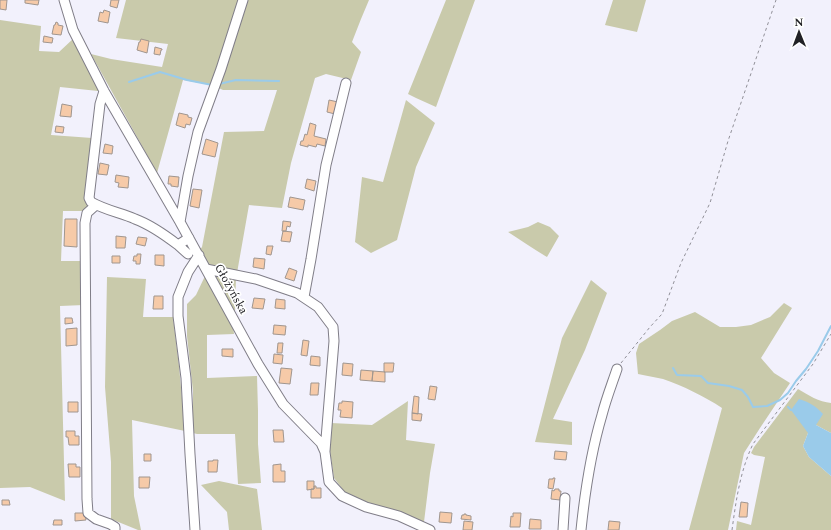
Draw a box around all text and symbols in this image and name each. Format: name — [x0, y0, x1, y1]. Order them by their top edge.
north arrow — [779, 12, 819, 52]
text: N — [794, 14, 803, 31]
street label: Głożyńska — [209, 260, 253, 318]

